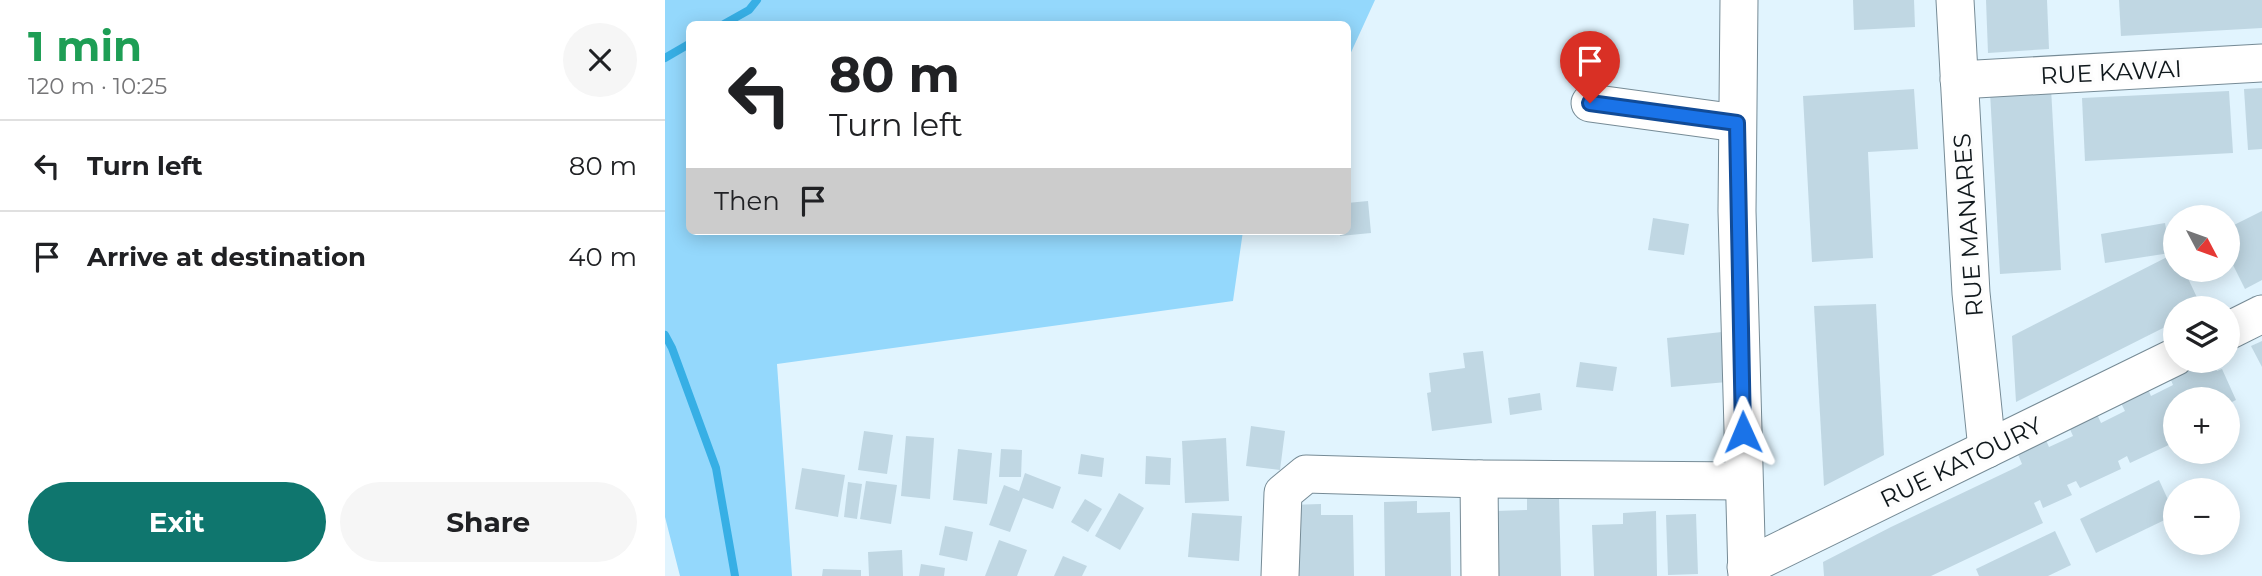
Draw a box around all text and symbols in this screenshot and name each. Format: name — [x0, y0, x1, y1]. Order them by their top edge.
text: 1 min — [28, 20, 142, 72]
button: close — [563, 23, 637, 97]
pin — [1560, 31, 1620, 103]
icon: arrive — [1571, 42, 1609, 80]
text: 80 m — [829, 45, 960, 104]
icon: left — [714, 49, 805, 140]
street label: RUE KAWAI — [2039, 54, 2183, 90]
text: 120 m · 10:25 — [28, 72, 167, 100]
text: Turn left — [829, 105, 963, 144]
street label: RUE MANARES — [1947, 132, 1989, 318]
icon: left — [28, 147, 66, 185]
text: Turn left — [87, 150, 203, 182]
text: 80 m — [569, 150, 637, 182]
icon: arrive — [794, 182, 832, 220]
text: Then — [714, 185, 780, 217]
north arrow — [2163, 205, 2240, 282]
map controls — [2163, 205, 2240, 555]
icon: arrive — [28, 238, 66, 276]
text: Arrive at destination — [87, 241, 366, 273]
text: 40 m — [568, 241, 637, 273]
button: layers — [2163, 296, 2240, 373]
button: + — [2163, 387, 2240, 464]
position arrow — [1706, 395, 1780, 469]
street label: RUE KATOURY — [1875, 410, 2047, 514]
button: − — [2163, 478, 2240, 555]
button: Exit — [28, 482, 326, 562]
button: Share — [340, 482, 637, 562]

